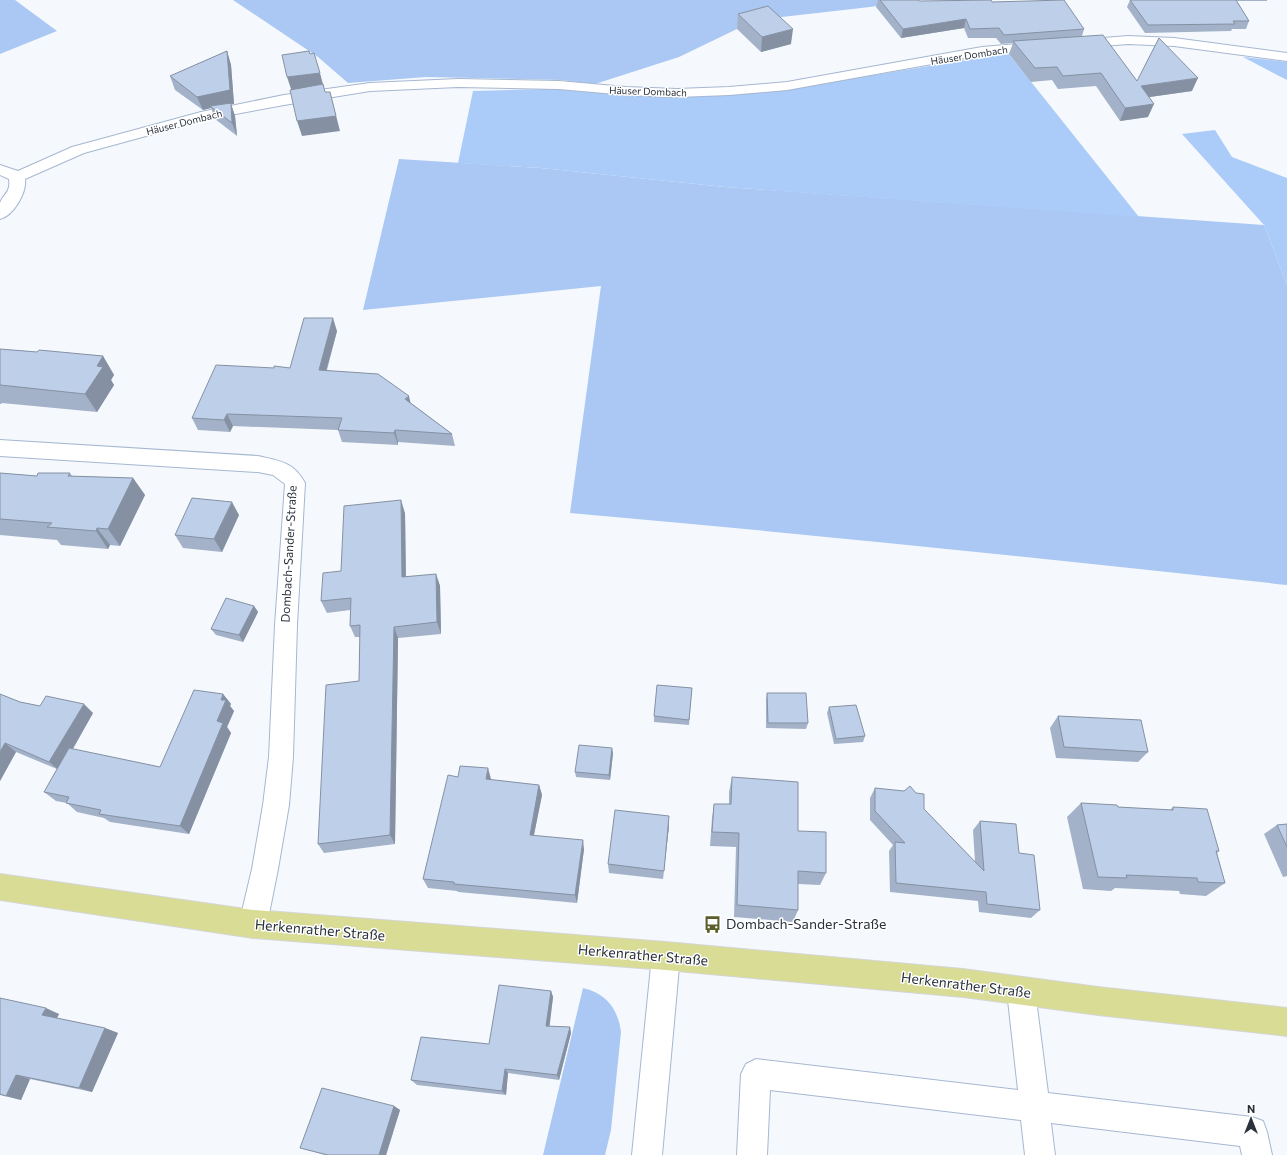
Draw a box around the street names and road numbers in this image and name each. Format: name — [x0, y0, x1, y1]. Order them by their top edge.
street label: Häuser Dombach — [930, 43, 1008, 67]
street label: Häuser Dombach — [609, 84, 687, 98]
street label: Häuser Dombach — [145, 107, 223, 137]
street label: Dombach-Sander-Straße — [277, 485, 299, 623]
street label: Herkenrather Straße — [254, 915, 386, 944]
street label: Herkenrather Straße — [577, 940, 709, 969]
street label: Herkenrather Straße — [900, 968, 1032, 1001]

